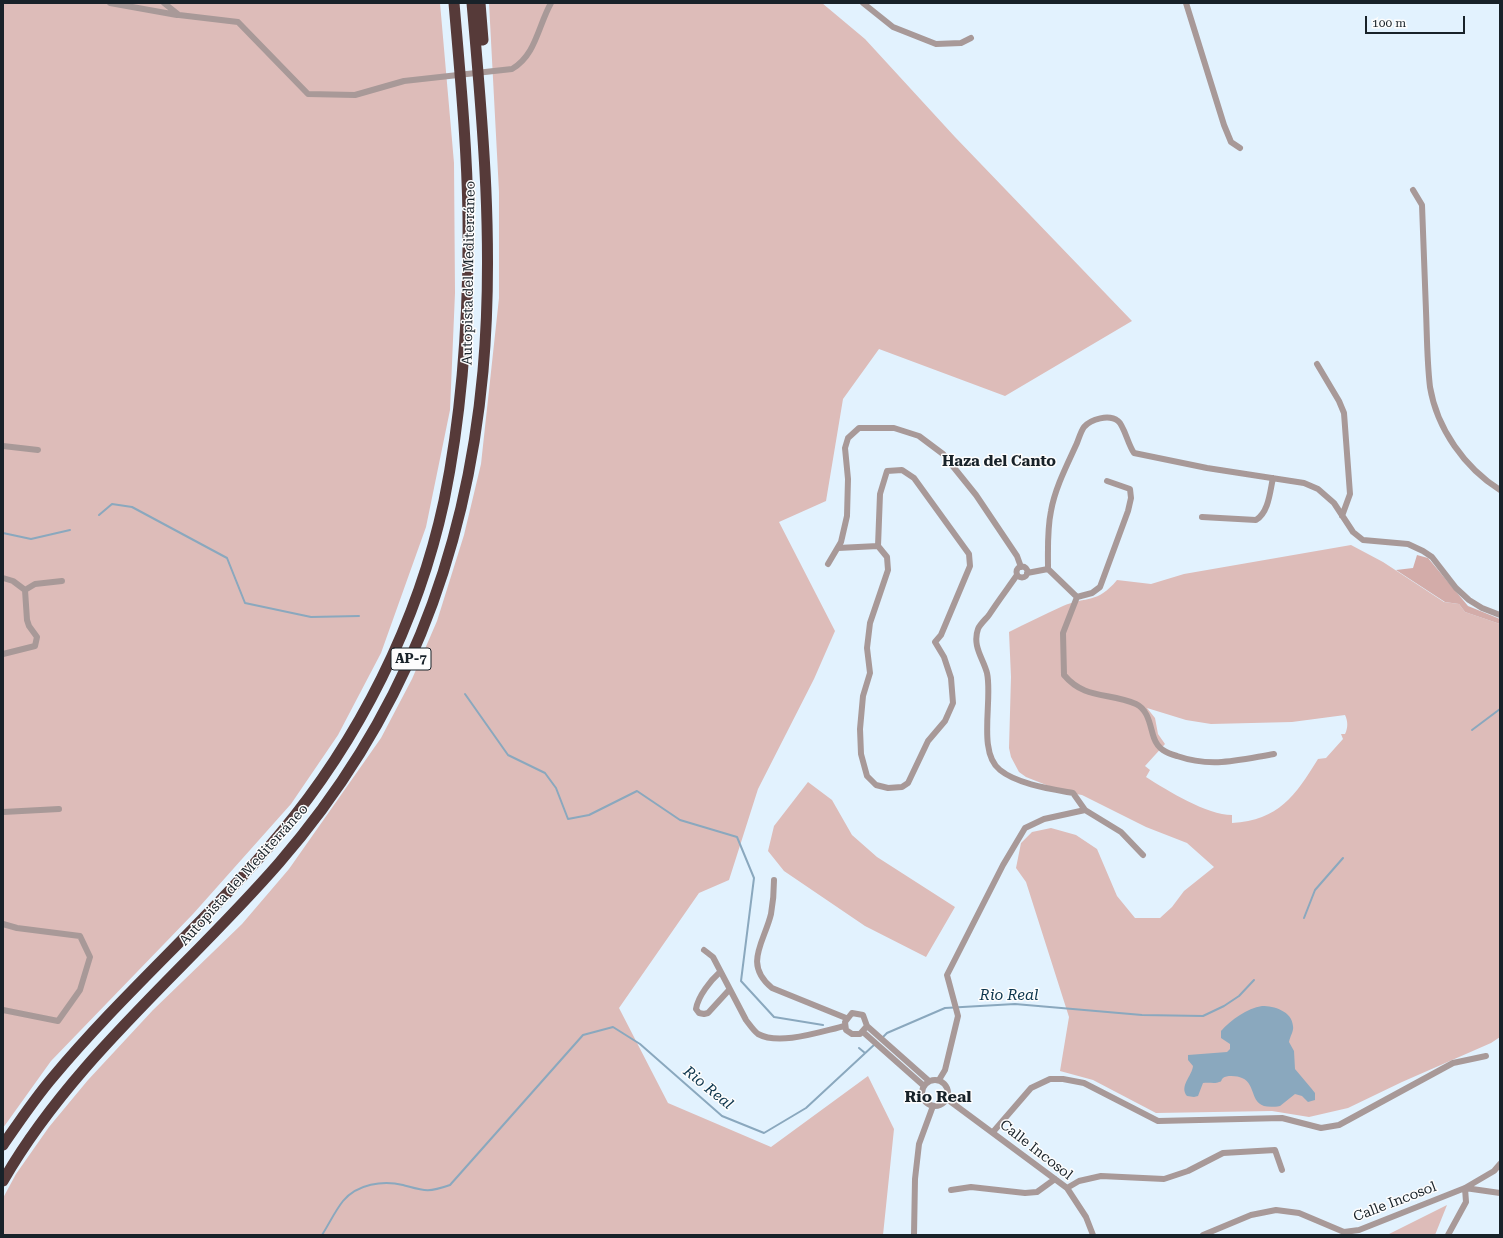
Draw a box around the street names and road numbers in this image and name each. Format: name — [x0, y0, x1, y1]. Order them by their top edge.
street label: Autopista del Mediterráneo — [459, 181, 479, 365]
road number: AP-7 — [391, 648, 431, 670]
street label: Autopista del Mediterráneo — [176, 801, 312, 949]
street label: Calle Incosol — [996, 1116, 1076, 1184]
street label: Calle Incosol — [1351, 1178, 1439, 1226]

